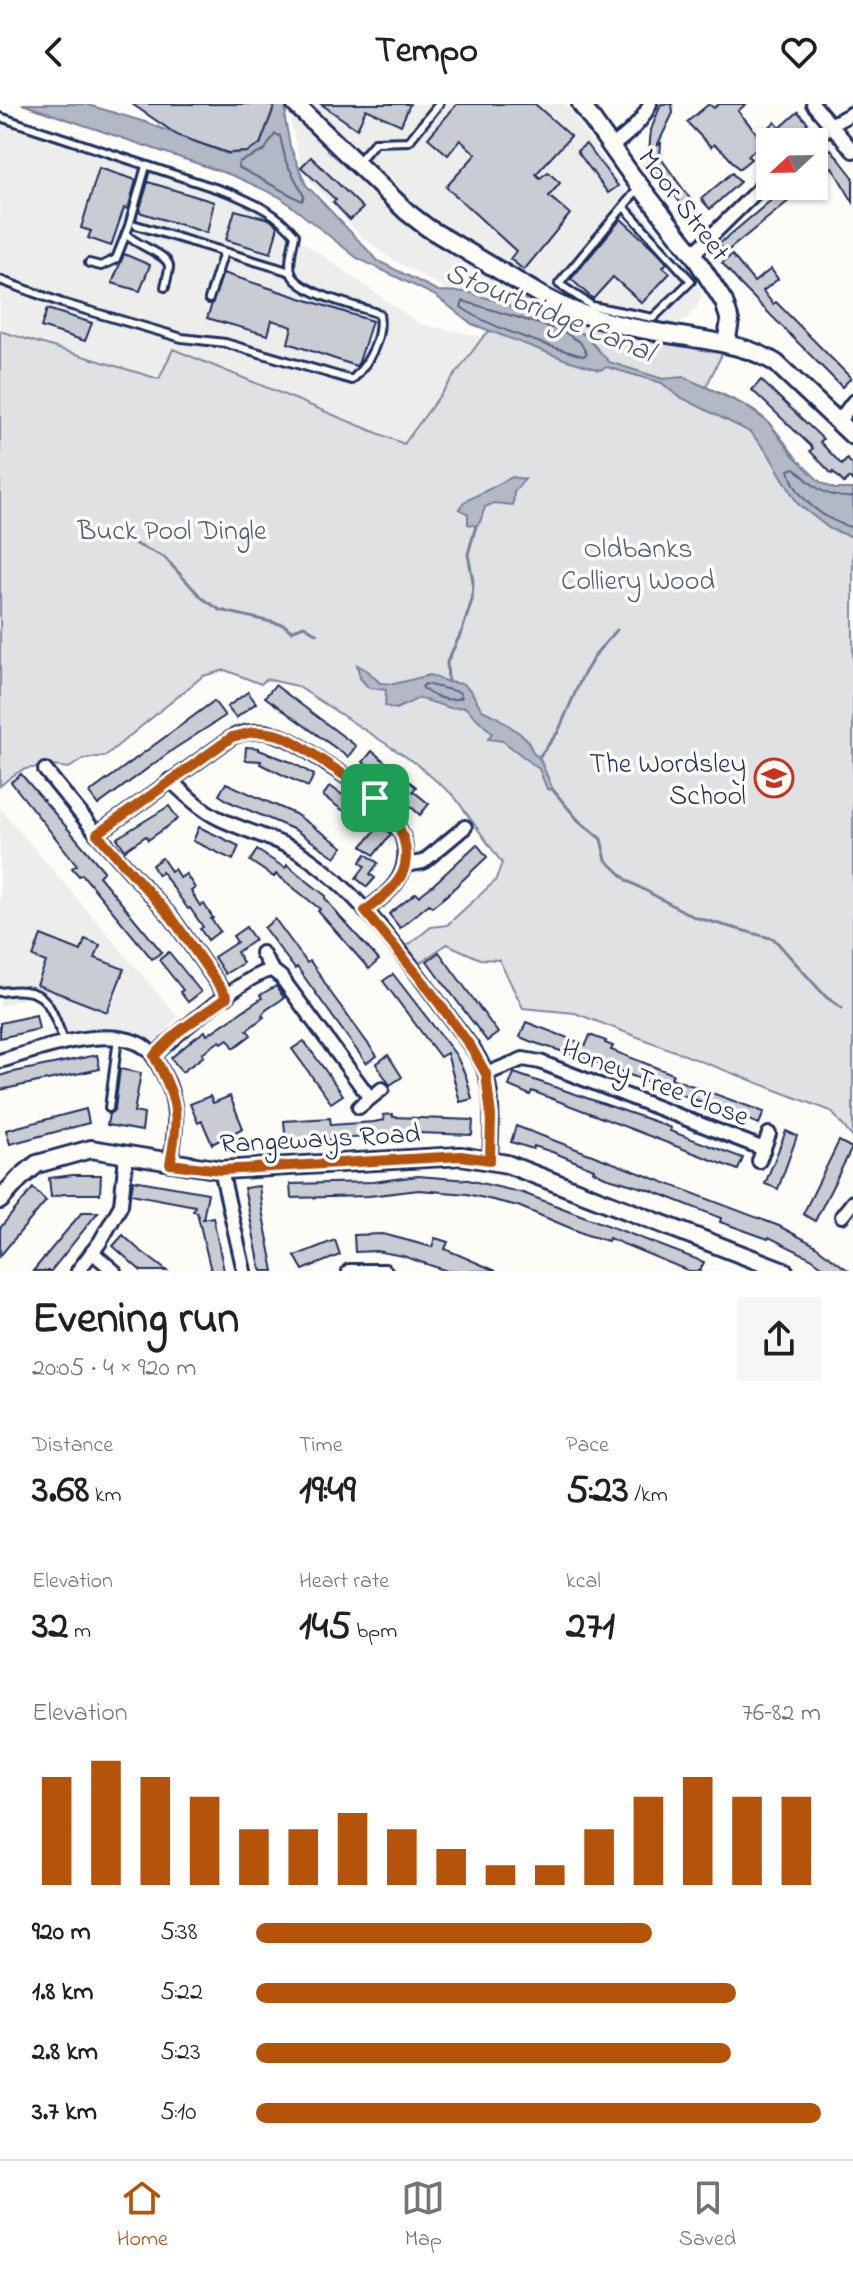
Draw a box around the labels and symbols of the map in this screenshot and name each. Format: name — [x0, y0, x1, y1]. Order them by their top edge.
north arrow — [756, 128, 828, 200]
street label: Moor Street — [626, 141, 738, 271]
water label: Stourbridge Canal — [438, 252, 664, 377]
park label: Buck Pool Dingle — [76, 512, 267, 553]
park label: Oldbanks Colliery Wood — [561, 530, 715, 603]
place label: The Wordsley School — [589, 745, 746, 818]
school or university icon: The Wordsley School — [753, 757, 795, 799]
pin — [341, 764, 409, 832]
street label: Honey Tree Close — [555, 1030, 755, 1139]
street label: Rangeways Road — [219, 1115, 422, 1166]

